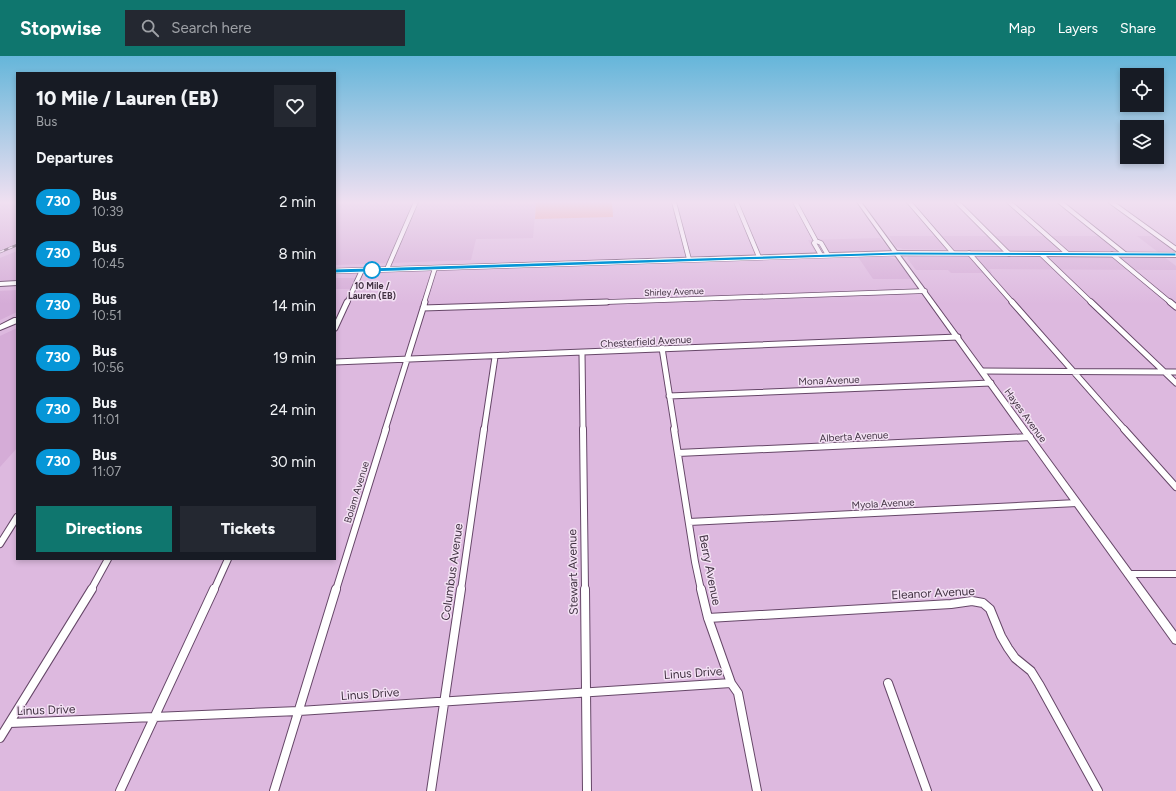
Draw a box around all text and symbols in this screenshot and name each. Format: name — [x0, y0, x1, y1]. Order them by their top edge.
search box — [125, 10, 405, 46]
text: Stopwise — [20, 17, 101, 40]
icon: search — [139, 17, 161, 39]
text: Search here — [171, 19, 251, 37]
text: Map — [1008, 20, 1036, 37]
text: Layers — [1058, 20, 1098, 37]
text: Share — [1120, 20, 1156, 37]
map controls — [1120, 68, 1164, 164]
button: locate — [1120, 68, 1164, 112]
button: heart — [274, 85, 316, 127]
text: 10 Mile / Lauren (EB) — [36, 87, 218, 110]
text: Bus — [36, 114, 57, 129]
button: layers — [1120, 120, 1164, 164]
text: Departures — [36, 149, 113, 167]
text: Bus — [92, 186, 117, 204]
text: 730 — [46, 193, 70, 210]
text: 2 min — [279, 193, 316, 211]
text: 10:39 — [92, 204, 123, 219]
text: Bus — [92, 238, 117, 256]
text: 730 — [46, 245, 70, 262]
text: 8 min — [278, 245, 316, 263]
text: 10:45 — [92, 256, 125, 271]
marker: 10 Mile / Lauren (EB) — [363, 261, 381, 279]
place label: 10 Mile / Lauren (EB) — [348, 280, 396, 301]
street label: Shirley Avenue — [644, 285, 704, 298]
text: Bus — [92, 290, 117, 308]
text: 730 — [46, 297, 70, 314]
text: 14 min — [272, 297, 316, 315]
text: 10:51 — [92, 308, 122, 323]
street label: Chesterfield Avenue — [600, 333, 693, 350]
text: Bus — [92, 342, 117, 360]
text: 730 — [46, 349, 70, 366]
text: 19 min — [273, 349, 316, 367]
text: 10:56 — [92, 360, 124, 375]
street label: Mona Avenue — [798, 373, 860, 388]
street label: Hayes Avenue — [1002, 386, 1050, 445]
text: Bus — [92, 394, 117, 412]
text: 730 — [46, 401, 70, 418]
text: 24 min — [270, 401, 316, 419]
text: 11:01 — [92, 412, 120, 427]
street label: Alberta Avenue — [819, 428, 889, 445]
text: Bus — [92, 446, 117, 464]
text: 730 — [46, 453, 70, 470]
text: 30 min — [270, 453, 316, 471]
street label: Bolam Avenue — [341, 459, 372, 525]
text: 11:07 — [92, 464, 121, 479]
street label: Myola Avenue — [851, 495, 915, 512]
button: Directions — [36, 506, 172, 552]
button: Tickets — [180, 506, 316, 552]
street label: Columbus Avenue — [438, 522, 466, 622]
street label: Stewart Avenue — [565, 529, 581, 615]
street label: Berry Avenue — [696, 533, 724, 607]
street label: Eleanor Avenue — [891, 584, 976, 602]
street label: Linus Drive — [663, 664, 723, 682]
street label: Linus Drive — [340, 685, 400, 703]
street label: Linus Drive — [16, 702, 76, 718]

